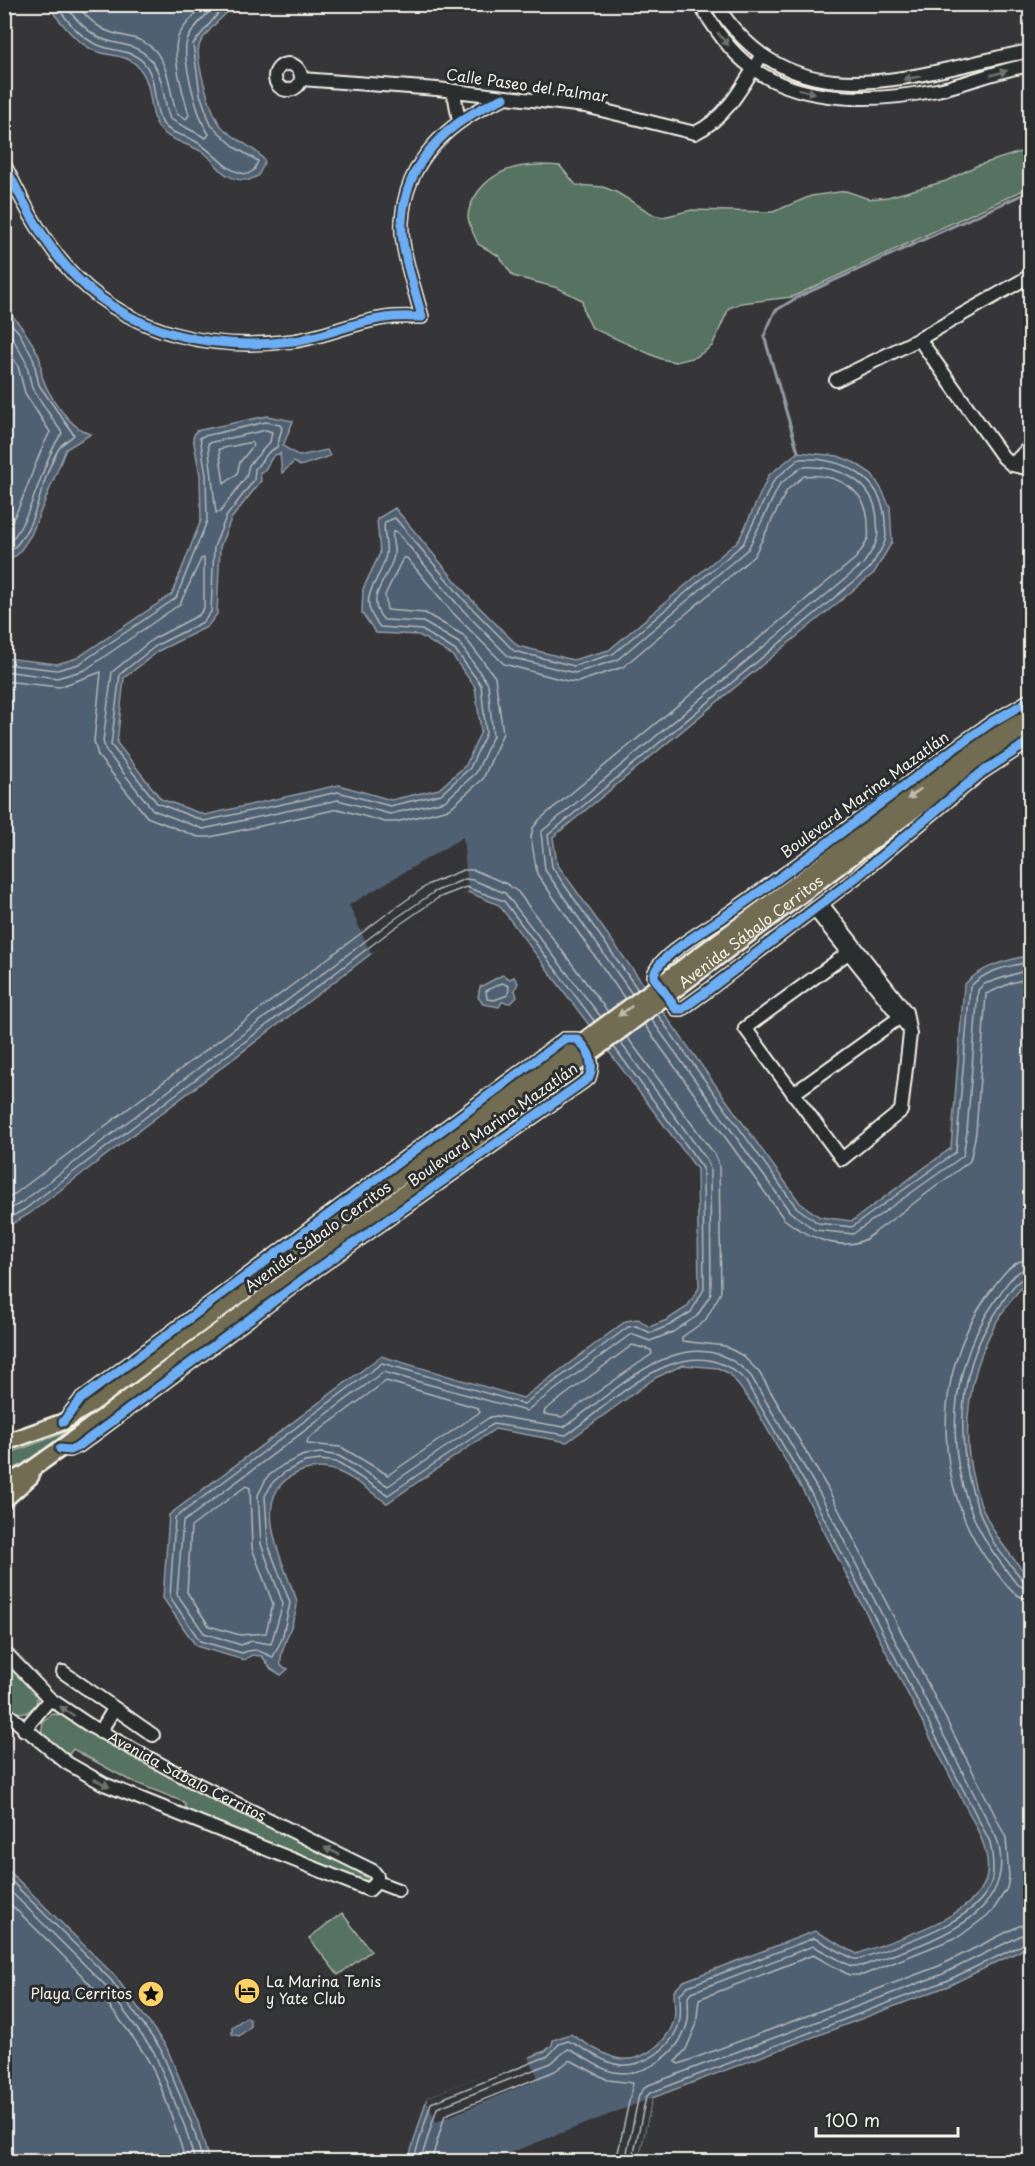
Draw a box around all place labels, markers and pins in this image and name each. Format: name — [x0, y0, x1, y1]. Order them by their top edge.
place label: La Marina Tenis y Yate Club — [266, 1969, 381, 2009]
hotel icon: La Marina Tenis y Yate Club — [232, 1976, 262, 2006]
place icon: Playa Cerritos — [136, 1979, 166, 2009]
place label: Playa Cerritos — [31, 1981, 132, 2004]

